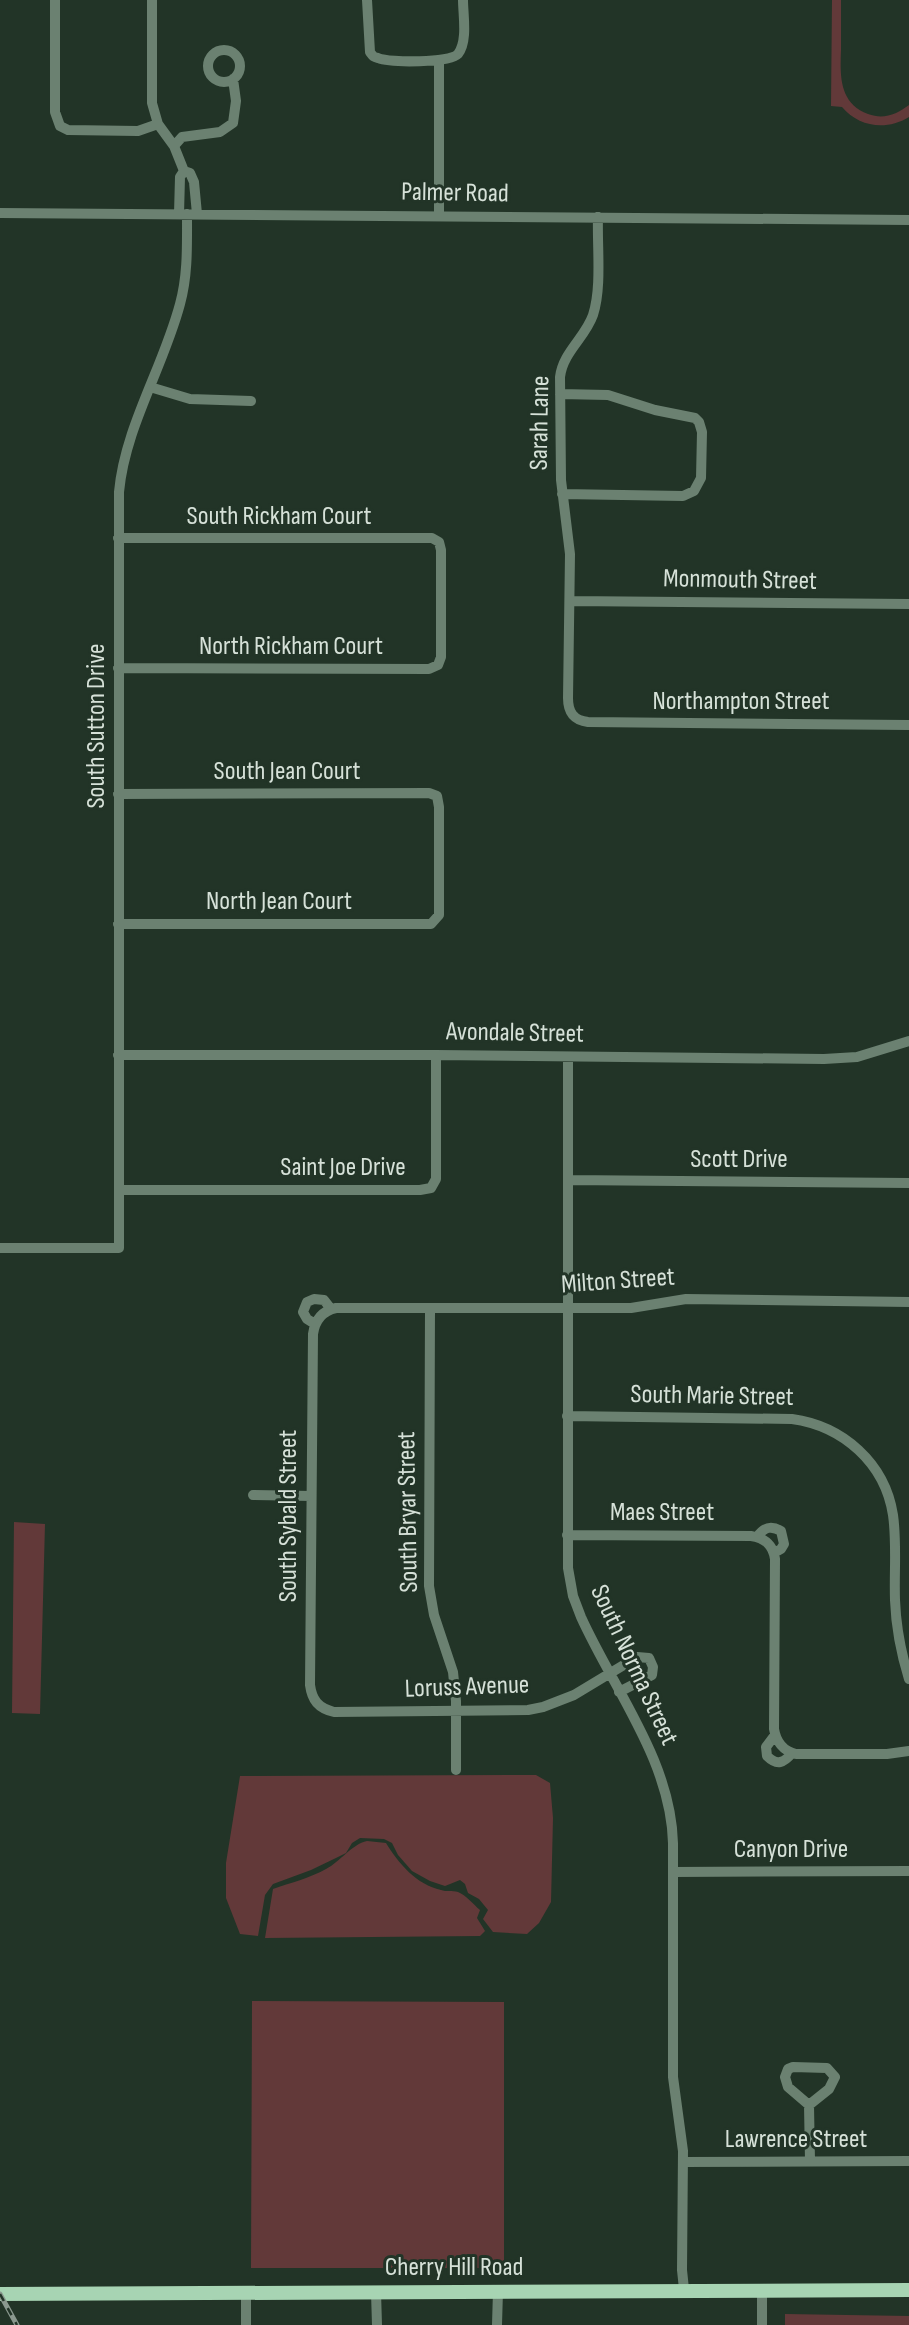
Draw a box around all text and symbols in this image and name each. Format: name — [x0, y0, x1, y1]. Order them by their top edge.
street label: Palmer Road — [401, 177, 509, 209]
street label: Sarah Lane — [524, 375, 556, 471]
street label: South Rickham Court — [187, 501, 371, 532]
street label: Monmouth Street — [663, 563, 817, 597]
street label: North Rickham Court — [199, 631, 383, 662]
street label: South Sutton Drive — [81, 643, 112, 809]
street label: Northampton Street — [653, 686, 830, 717]
street label: South Jean Court — [214, 756, 360, 787]
street label: North Jean Court — [206, 886, 352, 917]
street label: Avondale Street — [445, 1016, 584, 1050]
street label: Scott Drive — [690, 1144, 788, 1175]
street label: Saint Joe Drive — [280, 1152, 406, 1183]
street label: Milton Street — [560, 1262, 676, 1300]
street label: South Marie Street — [630, 1379, 794, 1413]
street label: South Sybald Street — [273, 1430, 304, 1602]
street label: South Bryar Street — [391, 1431, 425, 1593]
street label: Maes Street — [610, 1497, 714, 1528]
street label: South Norma Street — [583, 1580, 685, 1750]
street label: Loruss Avenue — [404, 1669, 530, 1705]
street label: Canyon Drive — [734, 1834, 848, 1865]
street label: Lawrence Street — [725, 2124, 867, 2155]
street label: Cherry Hill Road — [385, 2252, 523, 2283]

